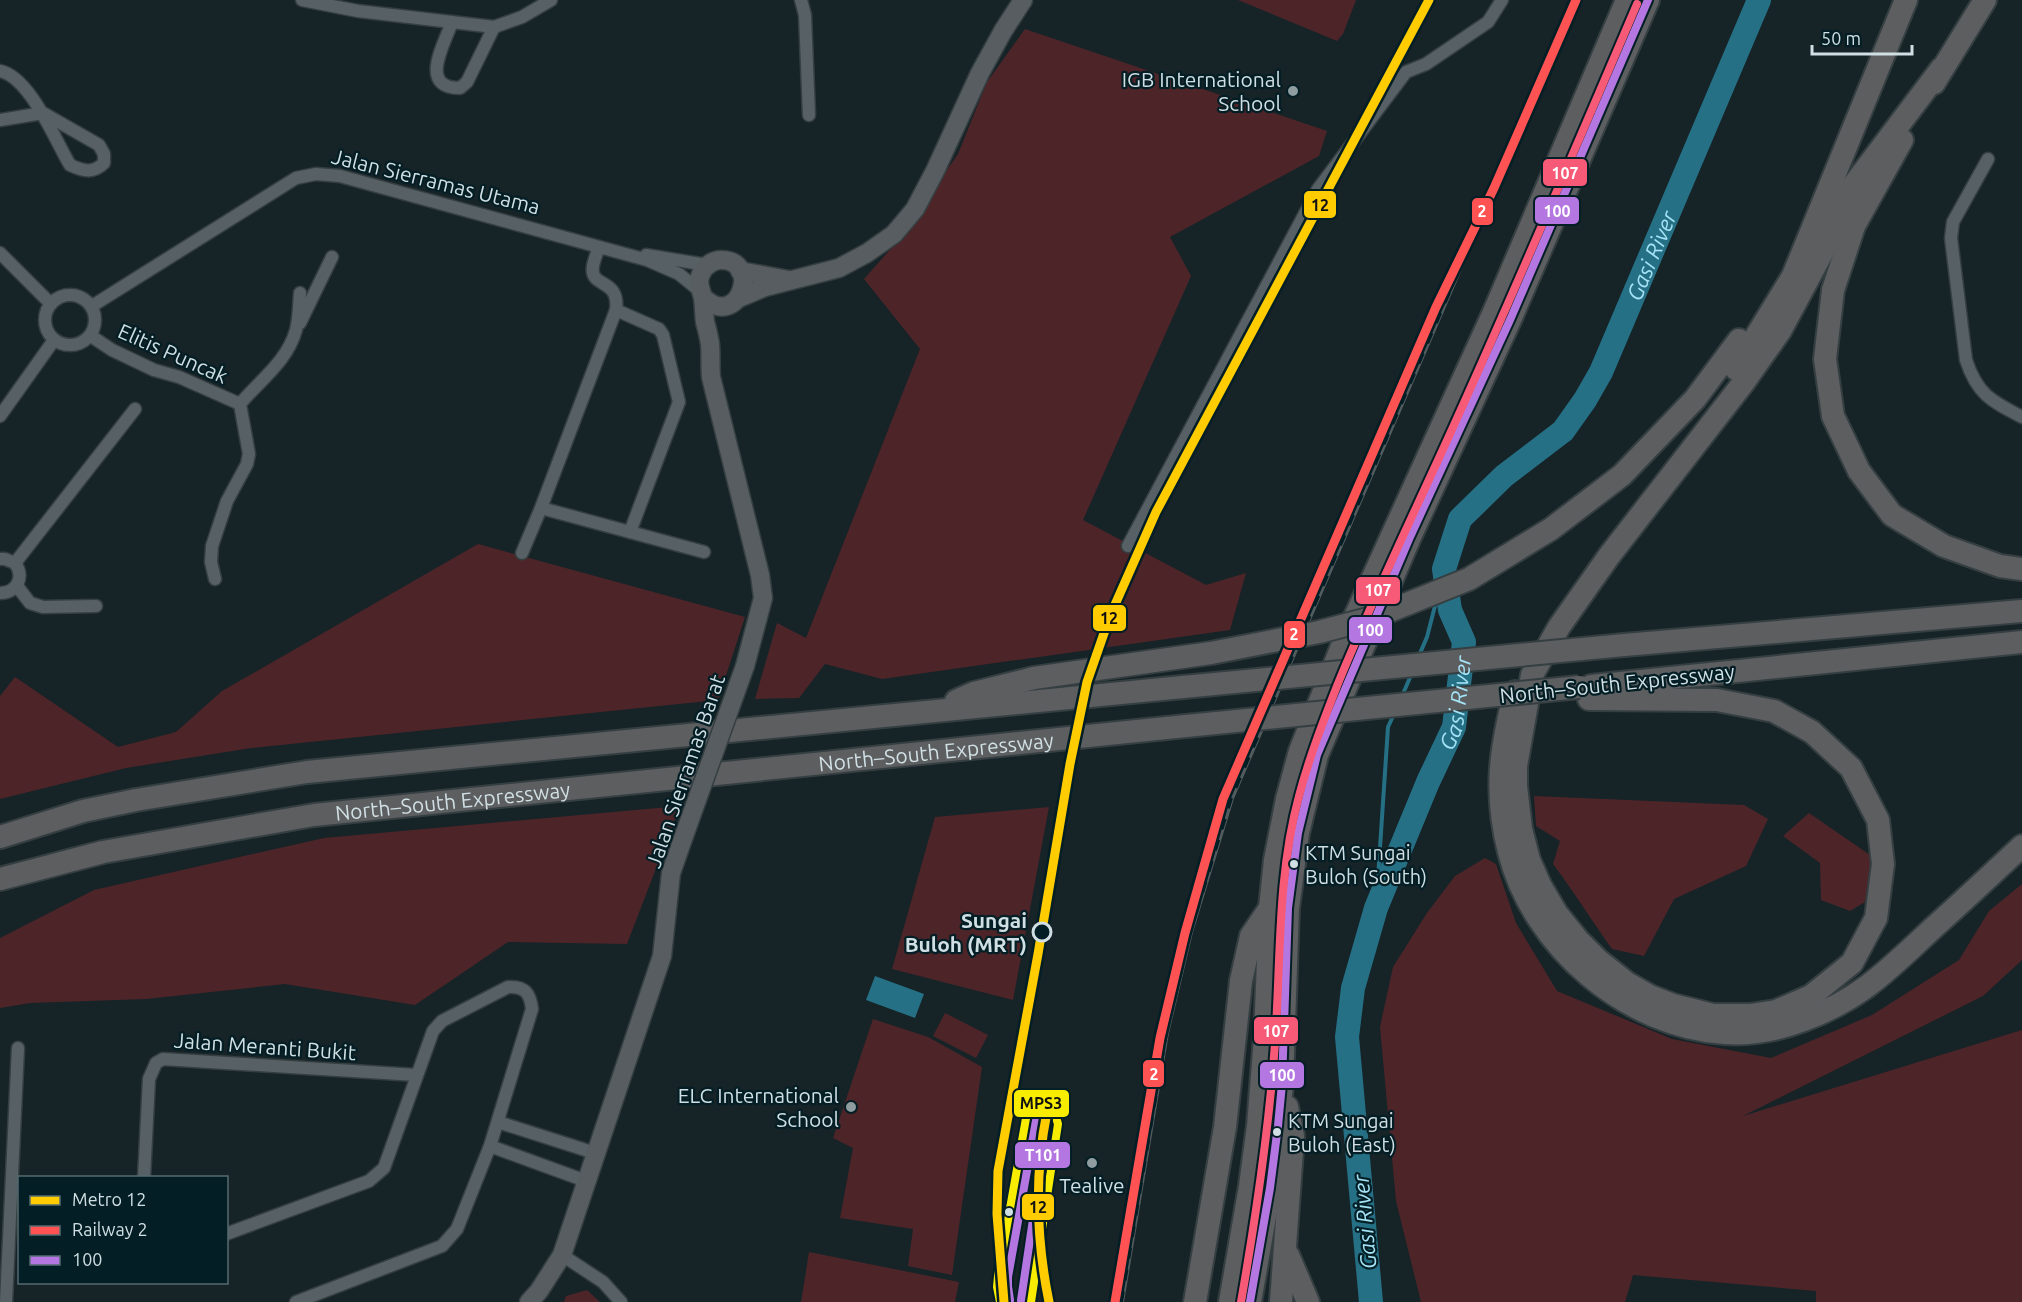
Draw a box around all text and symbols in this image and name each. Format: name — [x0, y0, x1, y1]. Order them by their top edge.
scale bar — [1812, 18, 1912, 56]
text: 50 m — [1821, 28, 1861, 48]
place label: IGB International School — [1122, 67, 1281, 115]
marker: IGB International School — [1286, 84, 1300, 98]
street label: Jalan Sierramas Utama — [329, 143, 543, 219]
line badge: 107 — [1542, 158, 1588, 187]
text: 107 — [1551, 164, 1579, 182]
line badge: 12 — [1303, 190, 1337, 219]
text: 12 — [1311, 196, 1329, 214]
line badge: 100 — [1534, 196, 1580, 225]
line badge: 2 — [1471, 197, 1494, 226]
text: 2 — [1477, 202, 1487, 220]
text: 100 — [1543, 202, 1571, 220]
water label: Gasi River — [1620, 206, 1681, 304]
street label: Elitis Puncak — [115, 318, 232, 388]
line badge: 107 — [1355, 576, 1401, 605]
text: 107 — [1364, 581, 1392, 599]
line badge: 12 — [1092, 604, 1127, 632]
text: 12 — [1100, 609, 1118, 627]
line badge: 100 — [1348, 616, 1393, 644]
line badge: 2 — [1283, 620, 1306, 649]
text: 100 — [1356, 621, 1384, 639]
text: 2 — [1289, 625, 1299, 643]
water label: Gasi River — [1433, 654, 1475, 753]
street label: North–South Expressway — [1498, 659, 1736, 707]
street label: Jalan Sierramas Barat — [641, 671, 729, 871]
street label: North–South Expressway — [817, 728, 1055, 775]
street label: North–South Expressway — [334, 777, 571, 825]
place label: KTM Sungai Buloh (South) — [1305, 841, 1427, 888]
marker: KTM Sungai Buloh (South) — [1288, 858, 1300, 870]
place label: Sungai Buloh (MRT) — [905, 908, 1027, 956]
marker: Sungai Buloh (MRT) — [1032, 922, 1052, 942]
line badge: 107 — [1253, 1016, 1299, 1045]
text: 107 — [1262, 1022, 1290, 1040]
street label: Jalan Meranti Bukit — [173, 1028, 357, 1064]
line badge: 2 — [1142, 1059, 1165, 1088]
line badge: 100 — [1259, 1061, 1305, 1089]
text: 2 — [1149, 1065, 1159, 1083]
text: 100 — [1268, 1066, 1296, 1084]
place label: ELC International School — [678, 1083, 839, 1131]
line badge: MPS3 — [1013, 1089, 1070, 1118]
text: MPS3 — [1020, 1094, 1062, 1112]
marker: ELC International School — [844, 1100, 858, 1114]
place label: KTM Sungai Buloh (East) — [1288, 1109, 1396, 1156]
marker: KTM Sungai Buloh (East) — [1271, 1126, 1283, 1138]
line badge: T101 — [1014, 1141, 1071, 1169]
text: T101 — [1025, 1146, 1061, 1164]
marker: Tealive — [1085, 1156, 1099, 1170]
place label: Tealive — [1059, 1173, 1125, 1197]
water label: Gasi River — [1347, 1173, 1381, 1270]
legend — [18, 1176, 228, 1284]
text: Metro 12 — [72, 1189, 146, 1209]
line badge: 12 — [1021, 1193, 1055, 1221]
text: 12 — [1029, 1198, 1047, 1216]
unlabelled marker — [1003, 1206, 1015, 1218]
text: Railway 2 — [72, 1219, 148, 1239]
text: 100 — [72, 1249, 102, 1269]

